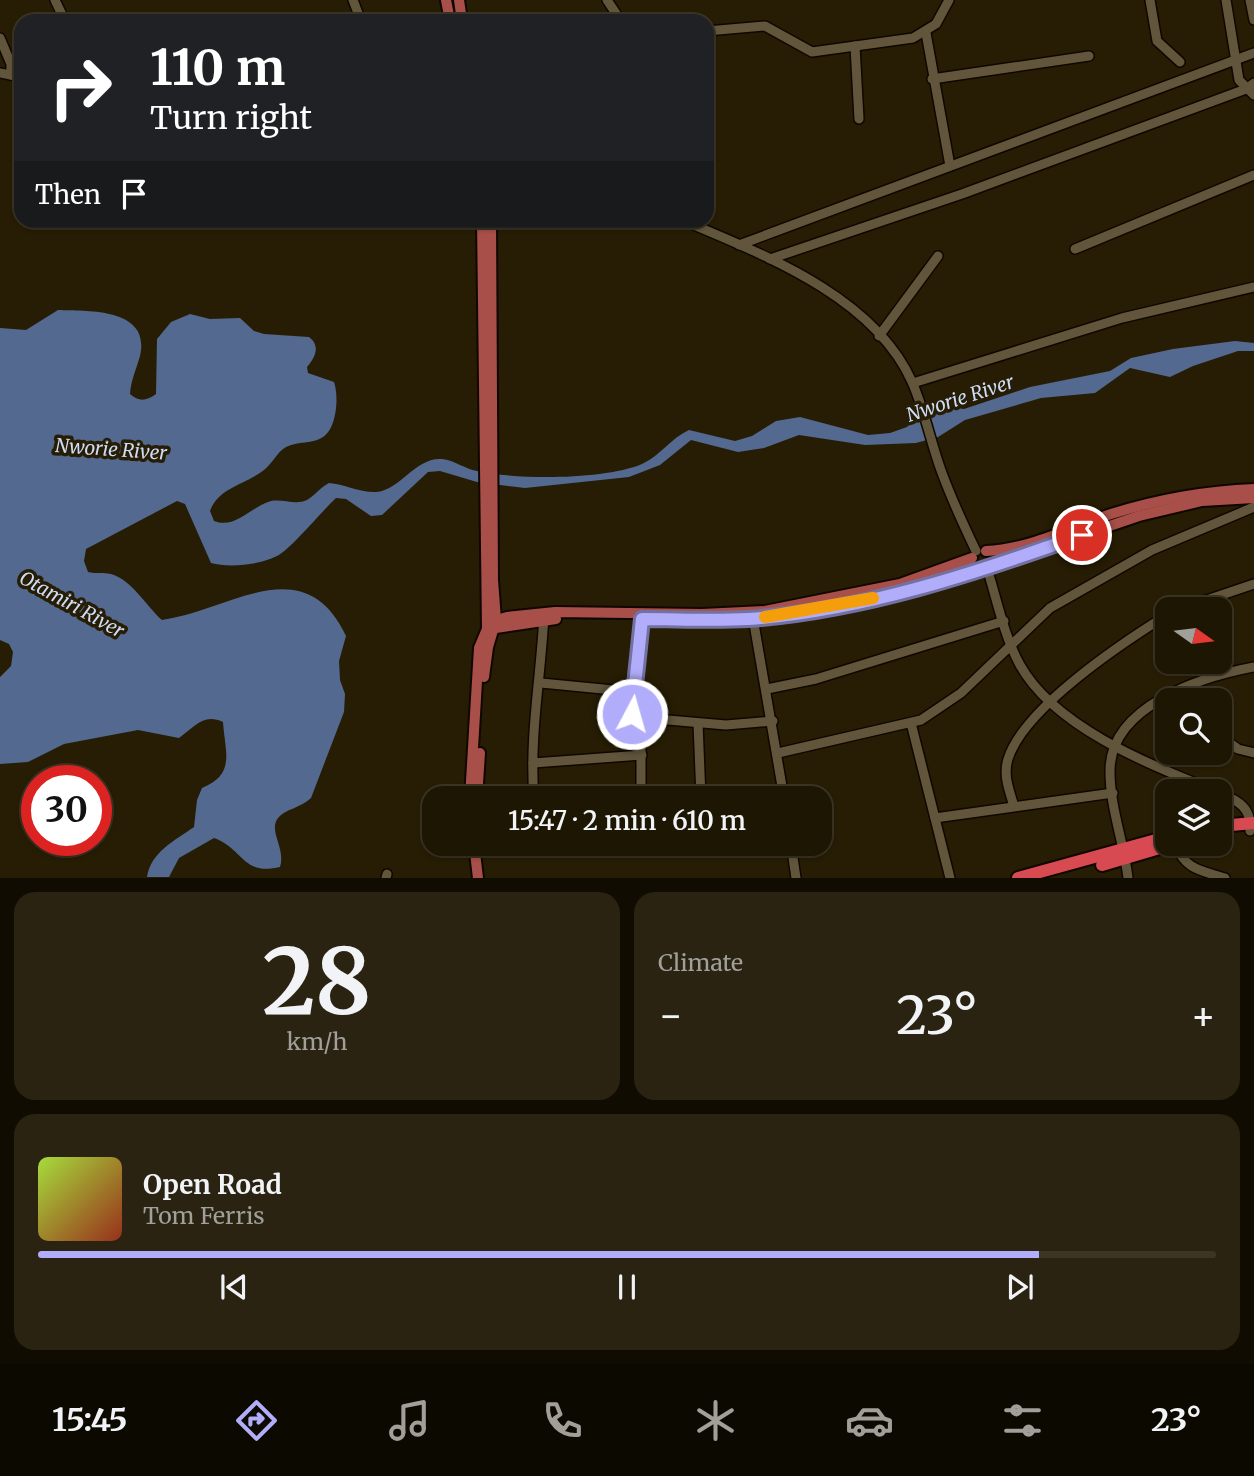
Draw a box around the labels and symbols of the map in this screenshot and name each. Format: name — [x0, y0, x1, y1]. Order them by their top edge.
water label: Nworie River — [903, 369, 1017, 427]
water label: Nworie River — [54, 433, 168, 465]
pin — [1052, 505, 1112, 565]
water label: Otamiri River — [15, 565, 129, 643]
north arrow — [1155, 597, 1232, 674]
position arrow — [595, 677, 669, 751]
speed limit sign: 30 — [21, 765, 112, 856]

